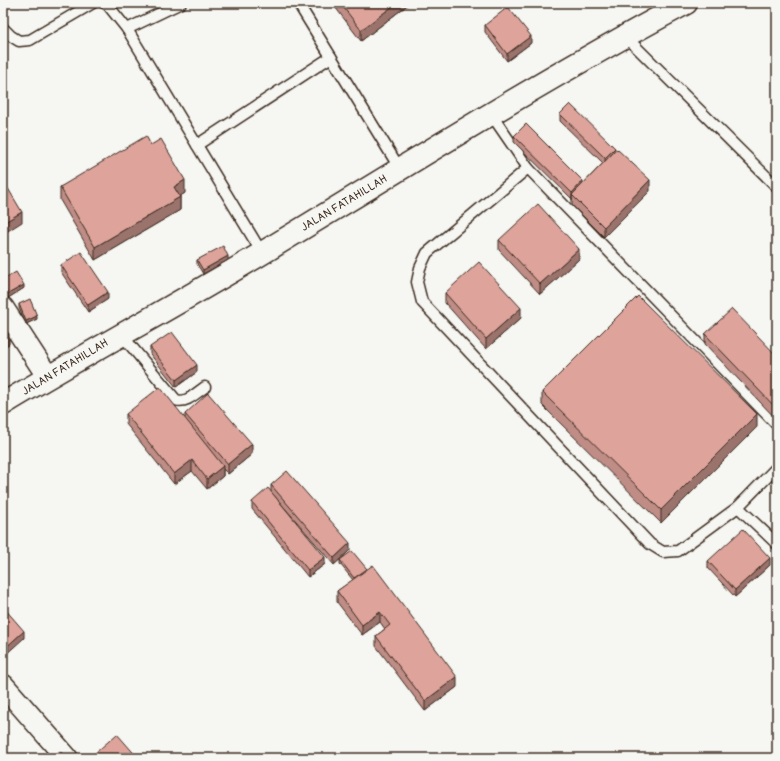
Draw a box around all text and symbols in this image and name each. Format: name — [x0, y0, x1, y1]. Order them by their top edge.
street label: JALAN FATAHILLAH — [299, 172, 389, 234]
street label: JALAN FATAHILLAH — [20, 336, 110, 398]

